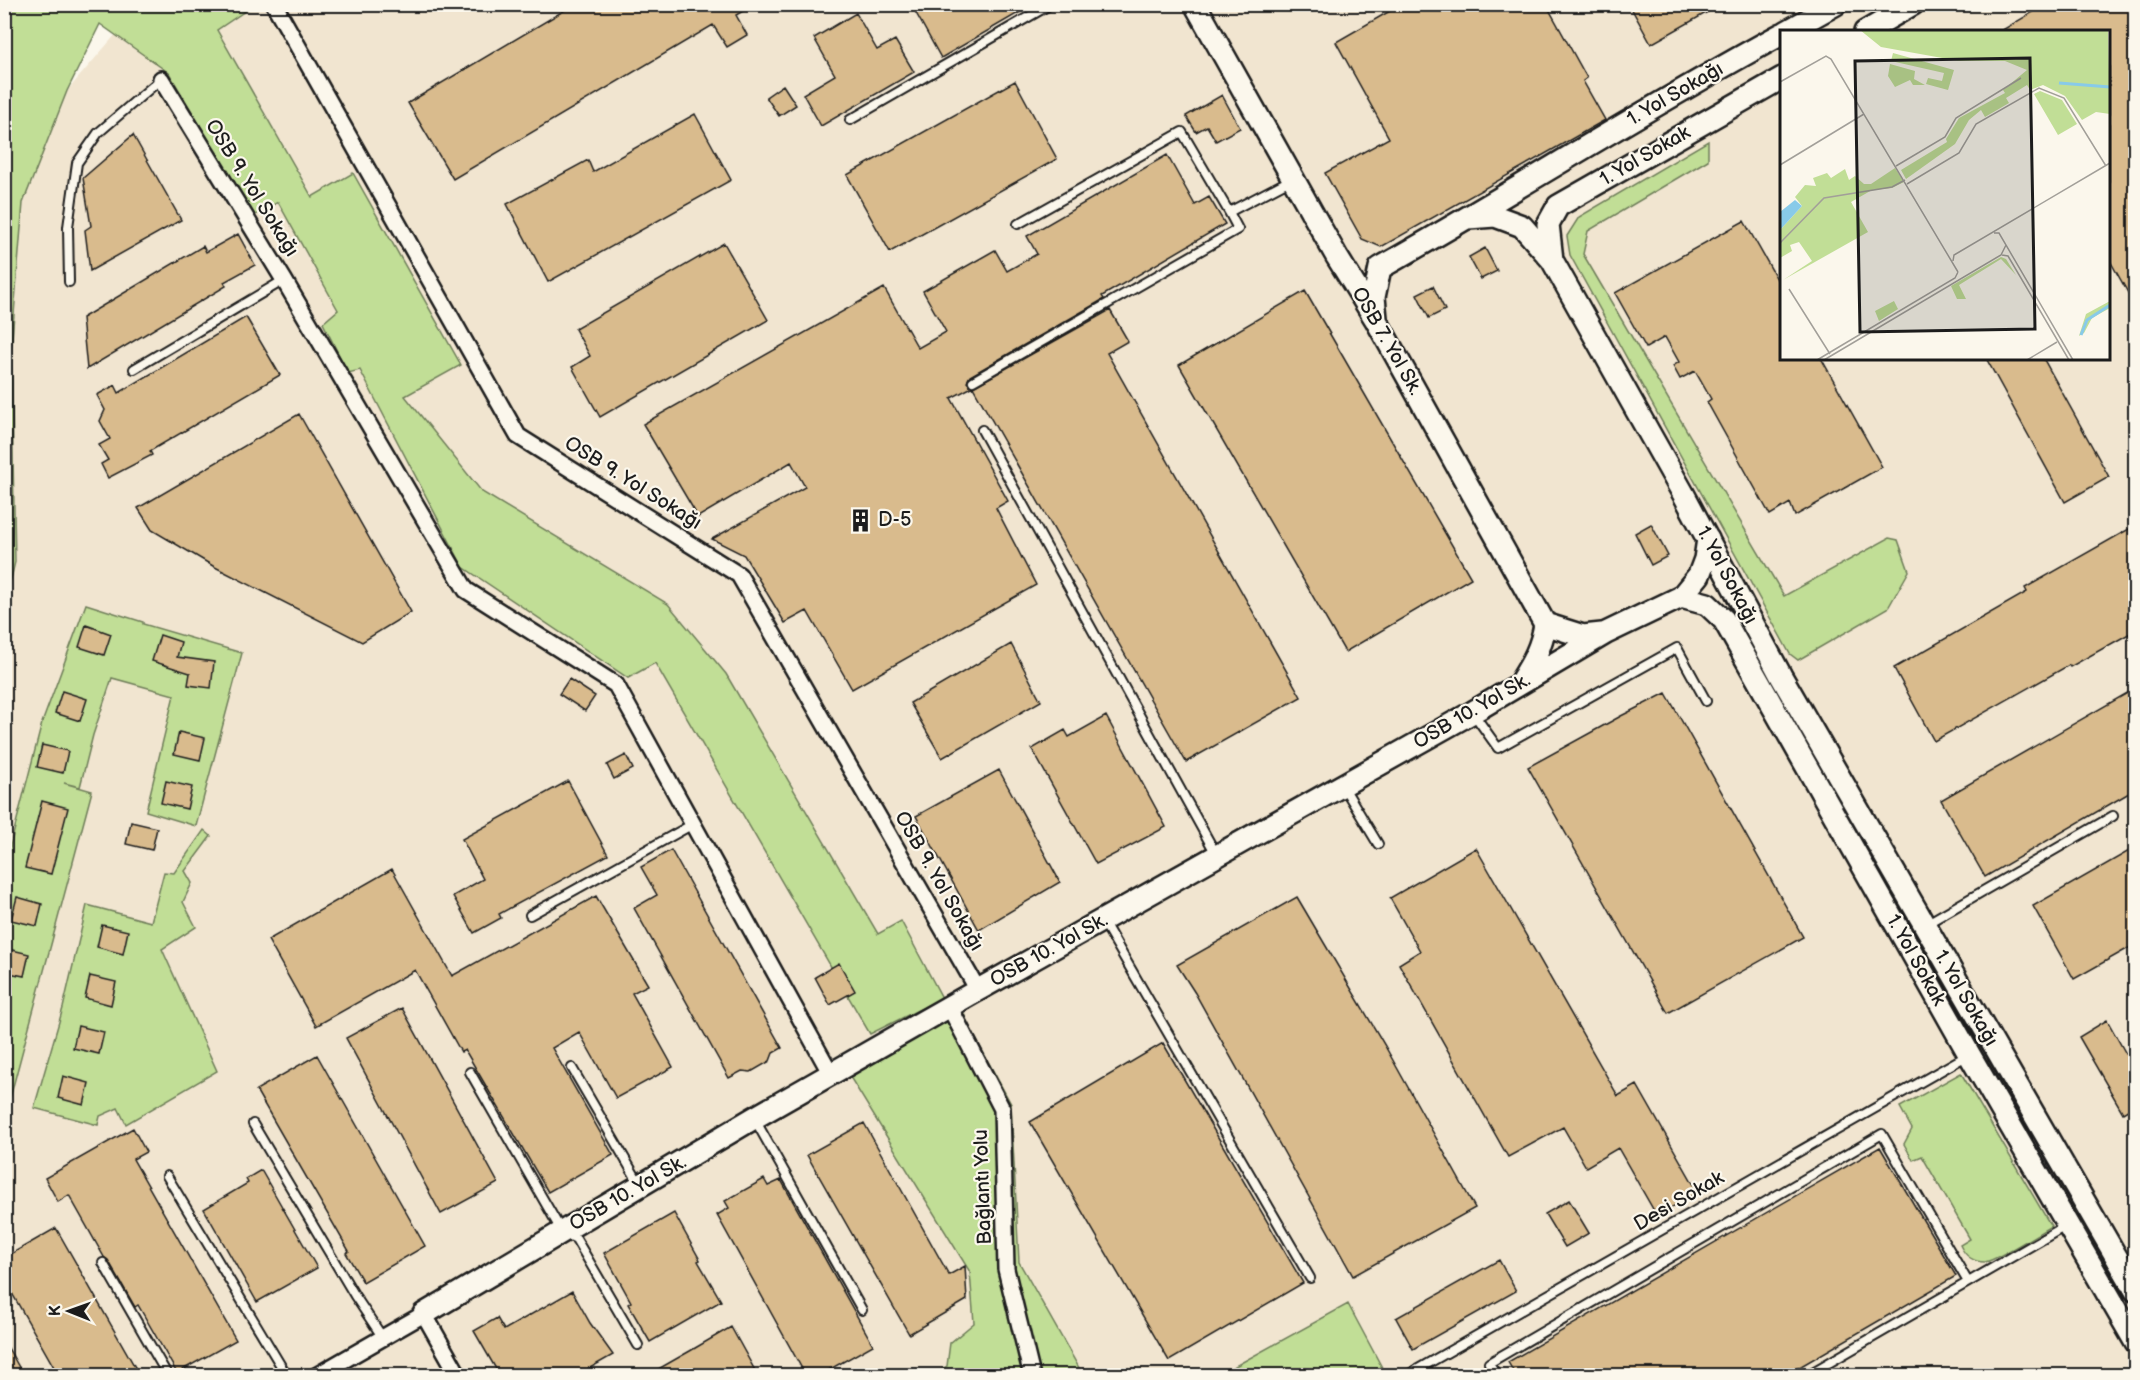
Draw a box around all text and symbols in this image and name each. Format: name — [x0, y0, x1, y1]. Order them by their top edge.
inset map — [1780, 30, 2110, 360]
street label: 1. Yol Sokağı — [1623, 57, 1727, 131]
street label: OSB 9. Yol Sokağı — [200, 115, 304, 261]
street label: 1. Yol Sokak — [1595, 120, 1695, 192]
street label: OSB 7. Yol Sk. — [1346, 283, 1428, 399]
street label: OSB 9. Yol Sokağı — [560, 431, 706, 535]
building icon: D-5 — [847, 507, 873, 533]
place label: D-5 — [878, 508, 911, 532]
street label: 1. Yol Sokağı — [1691, 522, 1763, 628]
street label: OSB 10. Yol Sk. — [1409, 668, 1535, 754]
street label: OSB 9. Yol Sokağı — [889, 807, 989, 955]
street label: OSB 10. Yol Sk. — [986, 908, 1112, 992]
street label: 1. Yol Sokak — [1881, 910, 1951, 1010]
street label: 1. Yol Sokağı — [1929, 946, 2003, 1050]
street label: Bağlantı Yolu — [969, 1129, 997, 1245]
street label: OSB 10. Yol Sk. — [565, 1150, 691, 1236]
street label: Desi Sokak — [1630, 1166, 1728, 1236]
north arrow — [39, 1281, 99, 1341]
text: K — [46, 1305, 65, 1316]

